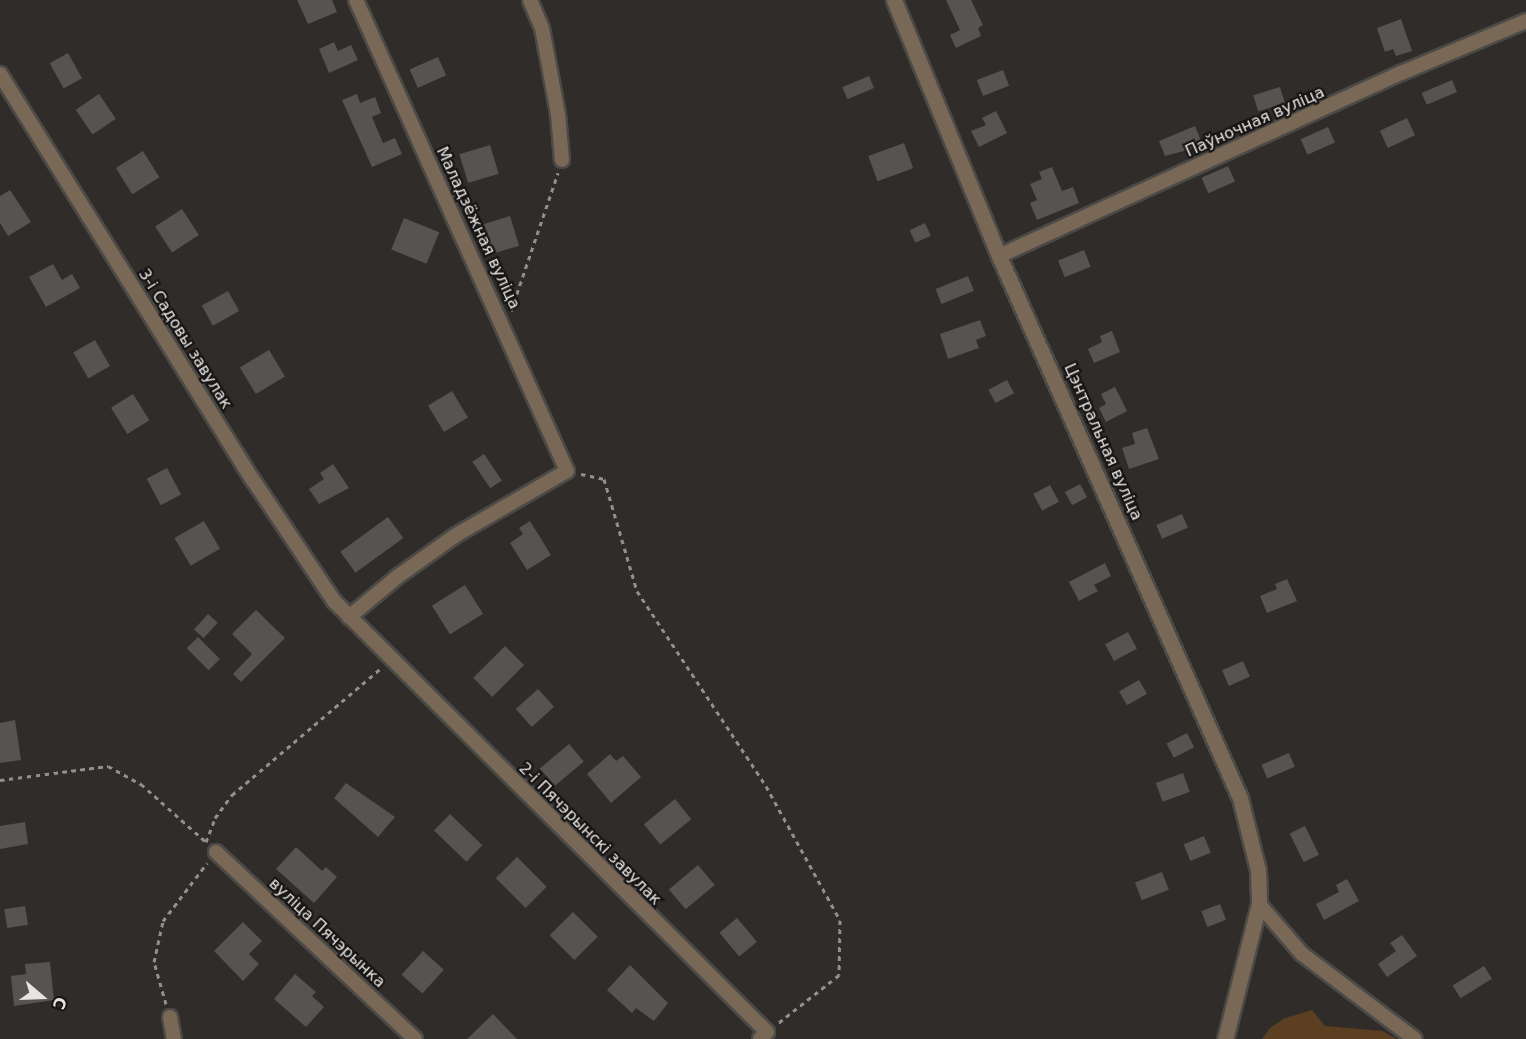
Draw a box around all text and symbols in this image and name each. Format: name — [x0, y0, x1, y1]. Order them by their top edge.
street label: Паўночная вуліца — [1182, 83, 1328, 161]
street label: Маладзёжная вуліца — [432, 144, 524, 312]
street label: 3-і Садовы завулак — [134, 265, 236, 413]
street label: Цэнтральная вуліца — [1060, 361, 1146, 523]
street label: 2-і Пячэрынскі завулак — [515, 759, 665, 909]
street label: вуліца Пячэрынка — [265, 874, 389, 992]
north arrow — [12, 967, 72, 1027]
text: С — [49, 994, 70, 1012]

